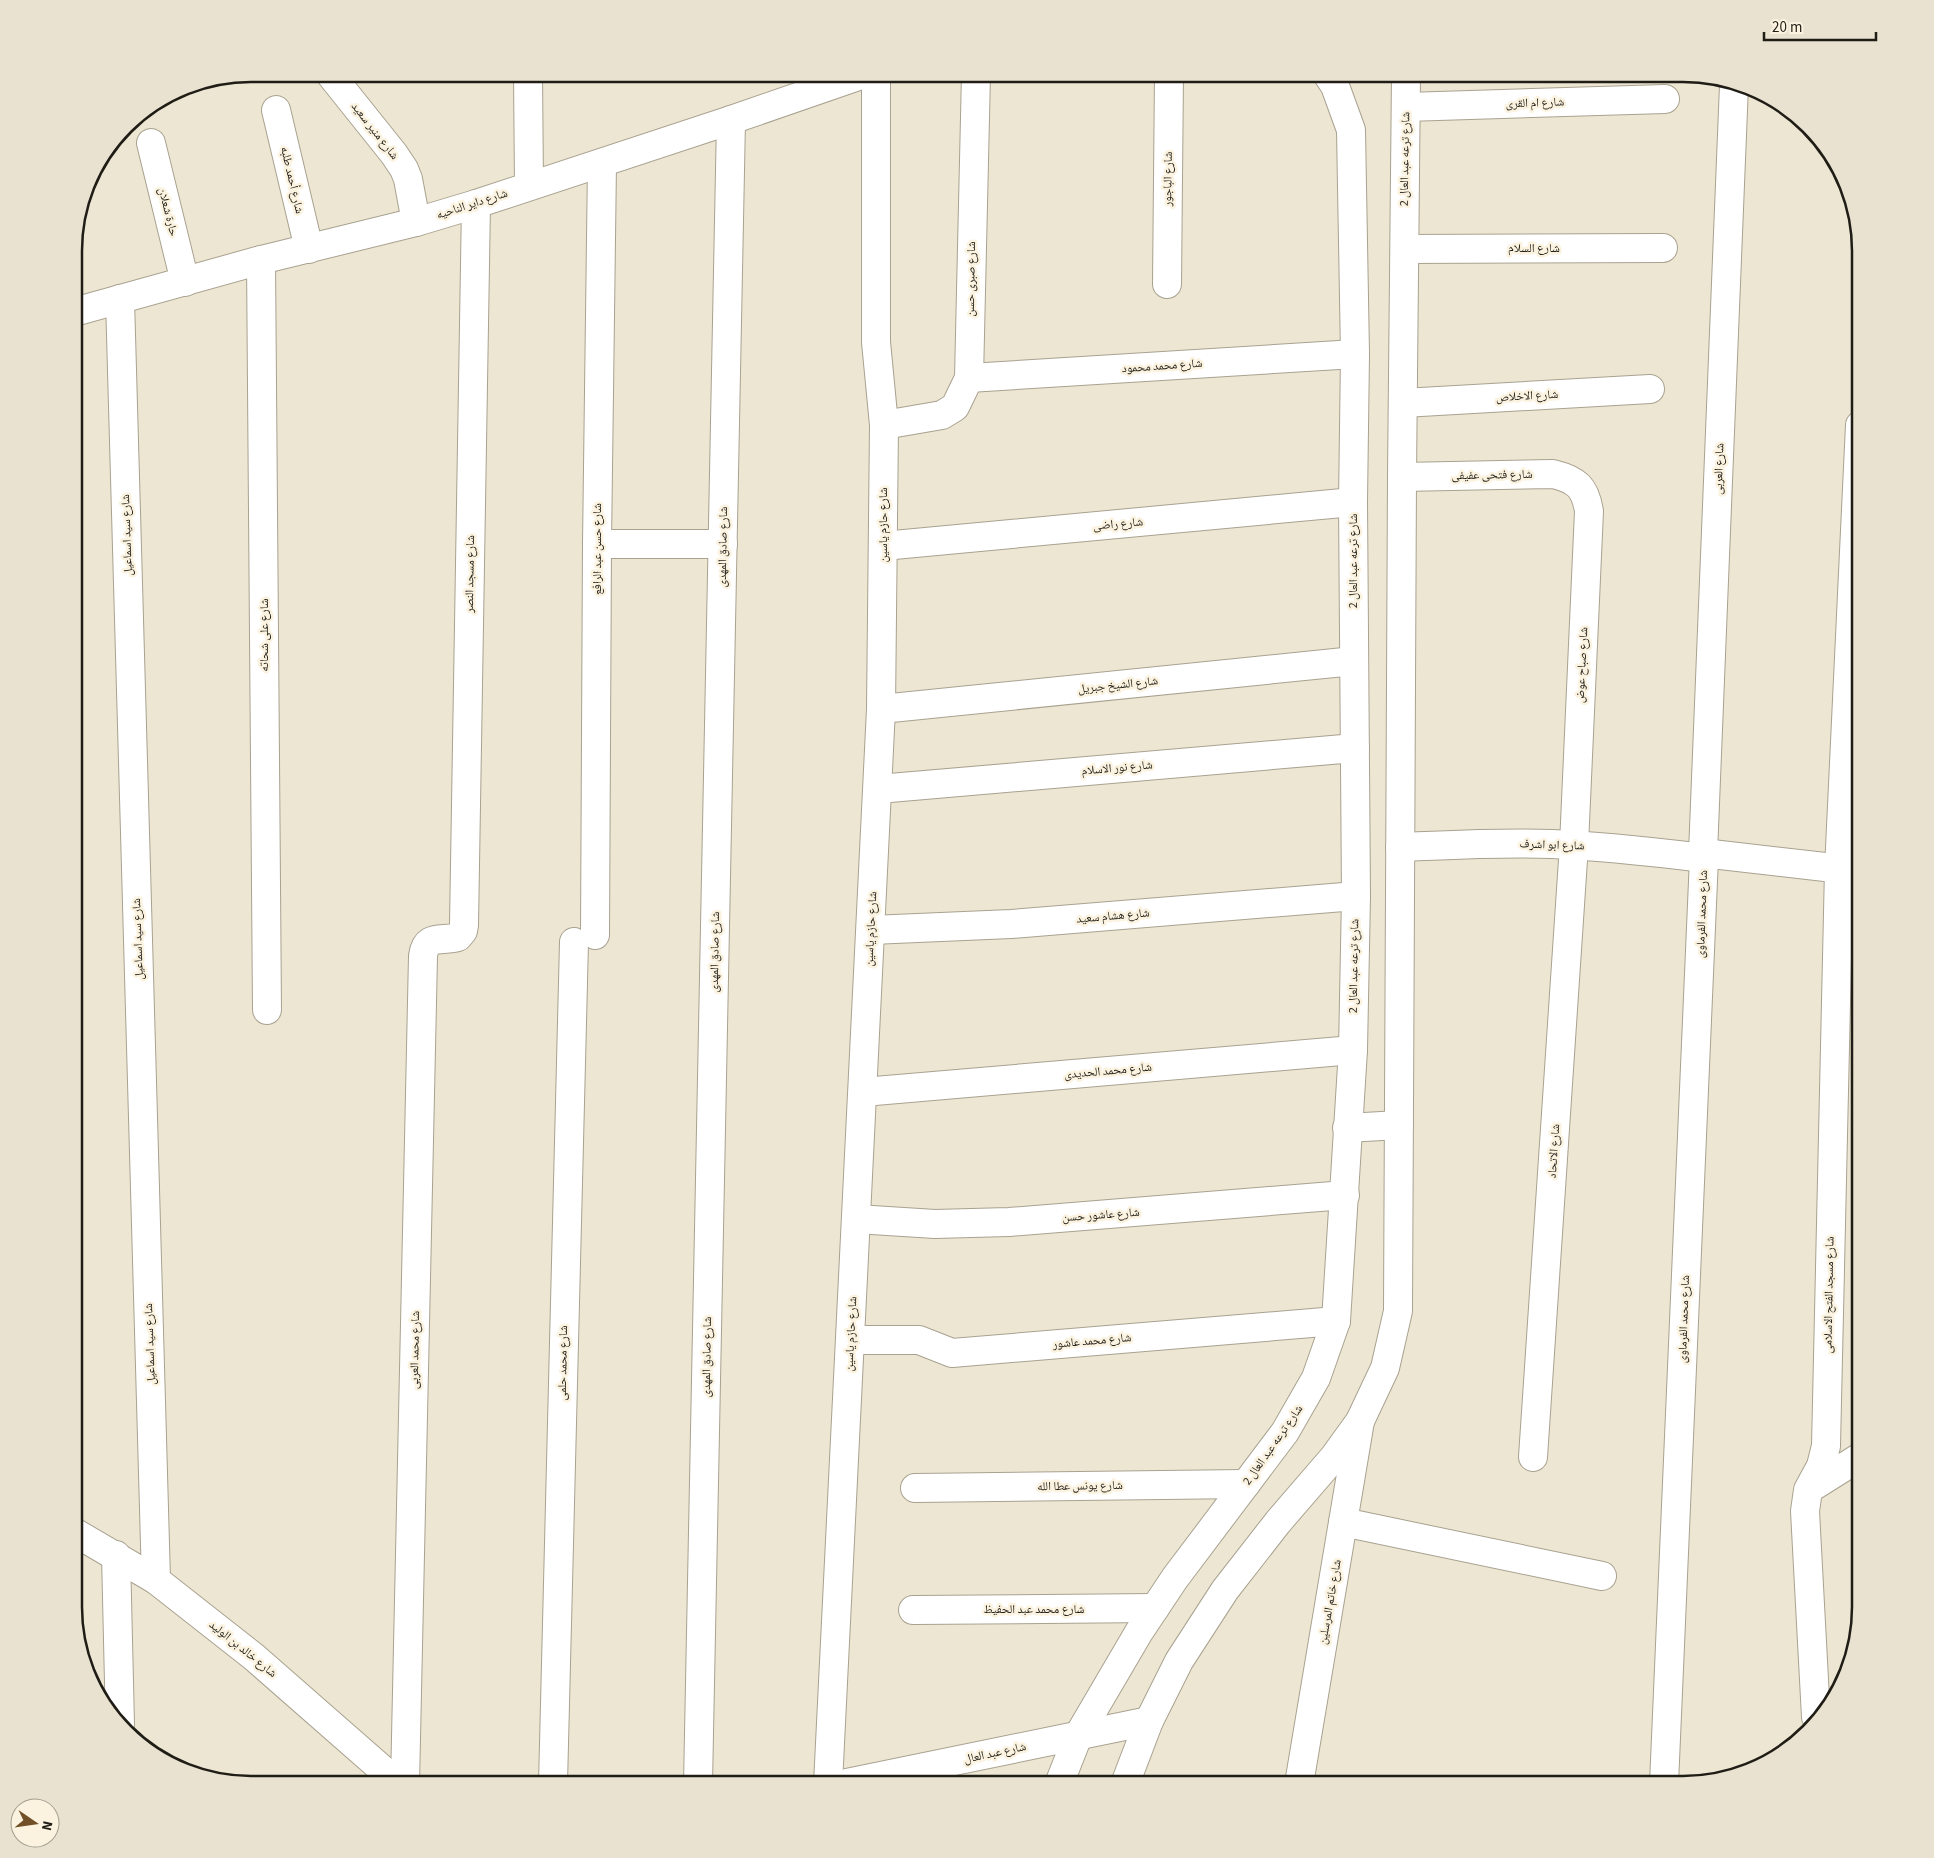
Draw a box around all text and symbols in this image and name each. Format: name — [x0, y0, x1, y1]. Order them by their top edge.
scale bar — [1764, 10, 1876, 42]
text: 20 m — [1772, 17, 1802, 38]
street label: شارع ام القرى — [1505, 93, 1565, 113]
street label: شارع منير سعيد — [347, 99, 403, 163]
street label: شارع ترعه عبد العال 2 — [1396, 111, 1414, 206]
street label: شارع أحمد طلبه — [276, 145, 308, 215]
street label: شارع الباجور — [1159, 151, 1177, 208]
street label: شارع داير الناحيه — [434, 184, 510, 223]
street label: حارة شعلان — [154, 186, 182, 239]
street label: شارع السلام — [1508, 240, 1560, 257]
street label: شارع صبرى حسن — [962, 241, 980, 317]
street label: شارع محمد محمود — [1121, 355, 1203, 377]
street label: شارع الاخلاص — [1495, 386, 1559, 406]
street label: شارع العربى — [1710, 443, 1728, 495]
street label: شارع فتحى عفيفى — [1451, 466, 1533, 484]
street label: شارع حازم ياسين — [875, 487, 892, 563]
street label: شارع سيد اسماعيل — [117, 494, 137, 576]
street label: شارع حسن عبد الرافع — [589, 503, 606, 595]
street label: شارع صادق المهدى — [714, 506, 732, 588]
street label: شارع راضى — [1092, 513, 1144, 535]
street label: شارع ترعه عبد العال 2 — [1345, 514, 1362, 608]
street label: شارع مسجد النصر — [461, 535, 479, 614]
street label: شارع على شحاته — [256, 598, 273, 672]
street label: شارع صباح عوض — [1572, 626, 1592, 703]
street label: شارع الشيخ جبريل — [1077, 672, 1159, 698]
street label: شارع نور الاسلام — [1081, 756, 1153, 780]
street label: شارع ابو اشرف — [1519, 835, 1585, 855]
street label: شارع محمد الفرماوى — [1692, 870, 1712, 958]
street label: شارع حازم ياسين — [861, 891, 881, 967]
street label: شارع سيد اسماعيل — [128, 898, 148, 980]
street label: شارع هشام سعيد — [1076, 904, 1150, 928]
street label: شارع صادق المهدى — [706, 911, 724, 993]
street label: شارع ترعه عبد العال 2 — [1345, 918, 1363, 1013]
street label: شارع محمد الحديدى — [1063, 1059, 1153, 1083]
street label: شارع الاتحاد — [1544, 1123, 1564, 1179]
street label: شارع عاشور حسن — [1062, 1204, 1140, 1226]
street label: شارع مسجد الفتح الاسلامى — [1819, 1236, 1839, 1354]
street label: شارع محمد الفرماوى — [1674, 1275, 1694, 1363]
street label: شارع حازم ياسين — [841, 1296, 861, 1372]
street label: شارع سيد اسماعيل — [140, 1303, 160, 1385]
street label: شارع محمد العربى — [406, 1311, 424, 1389]
street label: شارع صادق المهدى — [698, 1316, 716, 1398]
street label: شارع محمد حلمى — [554, 1325, 572, 1401]
street label: شارع محمد عاشور — [1051, 1329, 1132, 1353]
street label: شارع ترعه عبد العال 2 — [1239, 1401, 1307, 1489]
street label: شارع يونس عطا الله — [1037, 1477, 1123, 1495]
street label: شارع خاتم المرسلين — [1314, 1558, 1346, 1646]
street label: شارع محمد عبد الحفيظ — [983, 1601, 1085, 1618]
street label: شارع خالد بن الوليد — [205, 1616, 281, 1682]
street label: شارع عبد العال — [962, 1738, 1028, 1768]
north arrow — [10, 1798, 60, 1848]
text: N — [36, 1819, 57, 1832]

